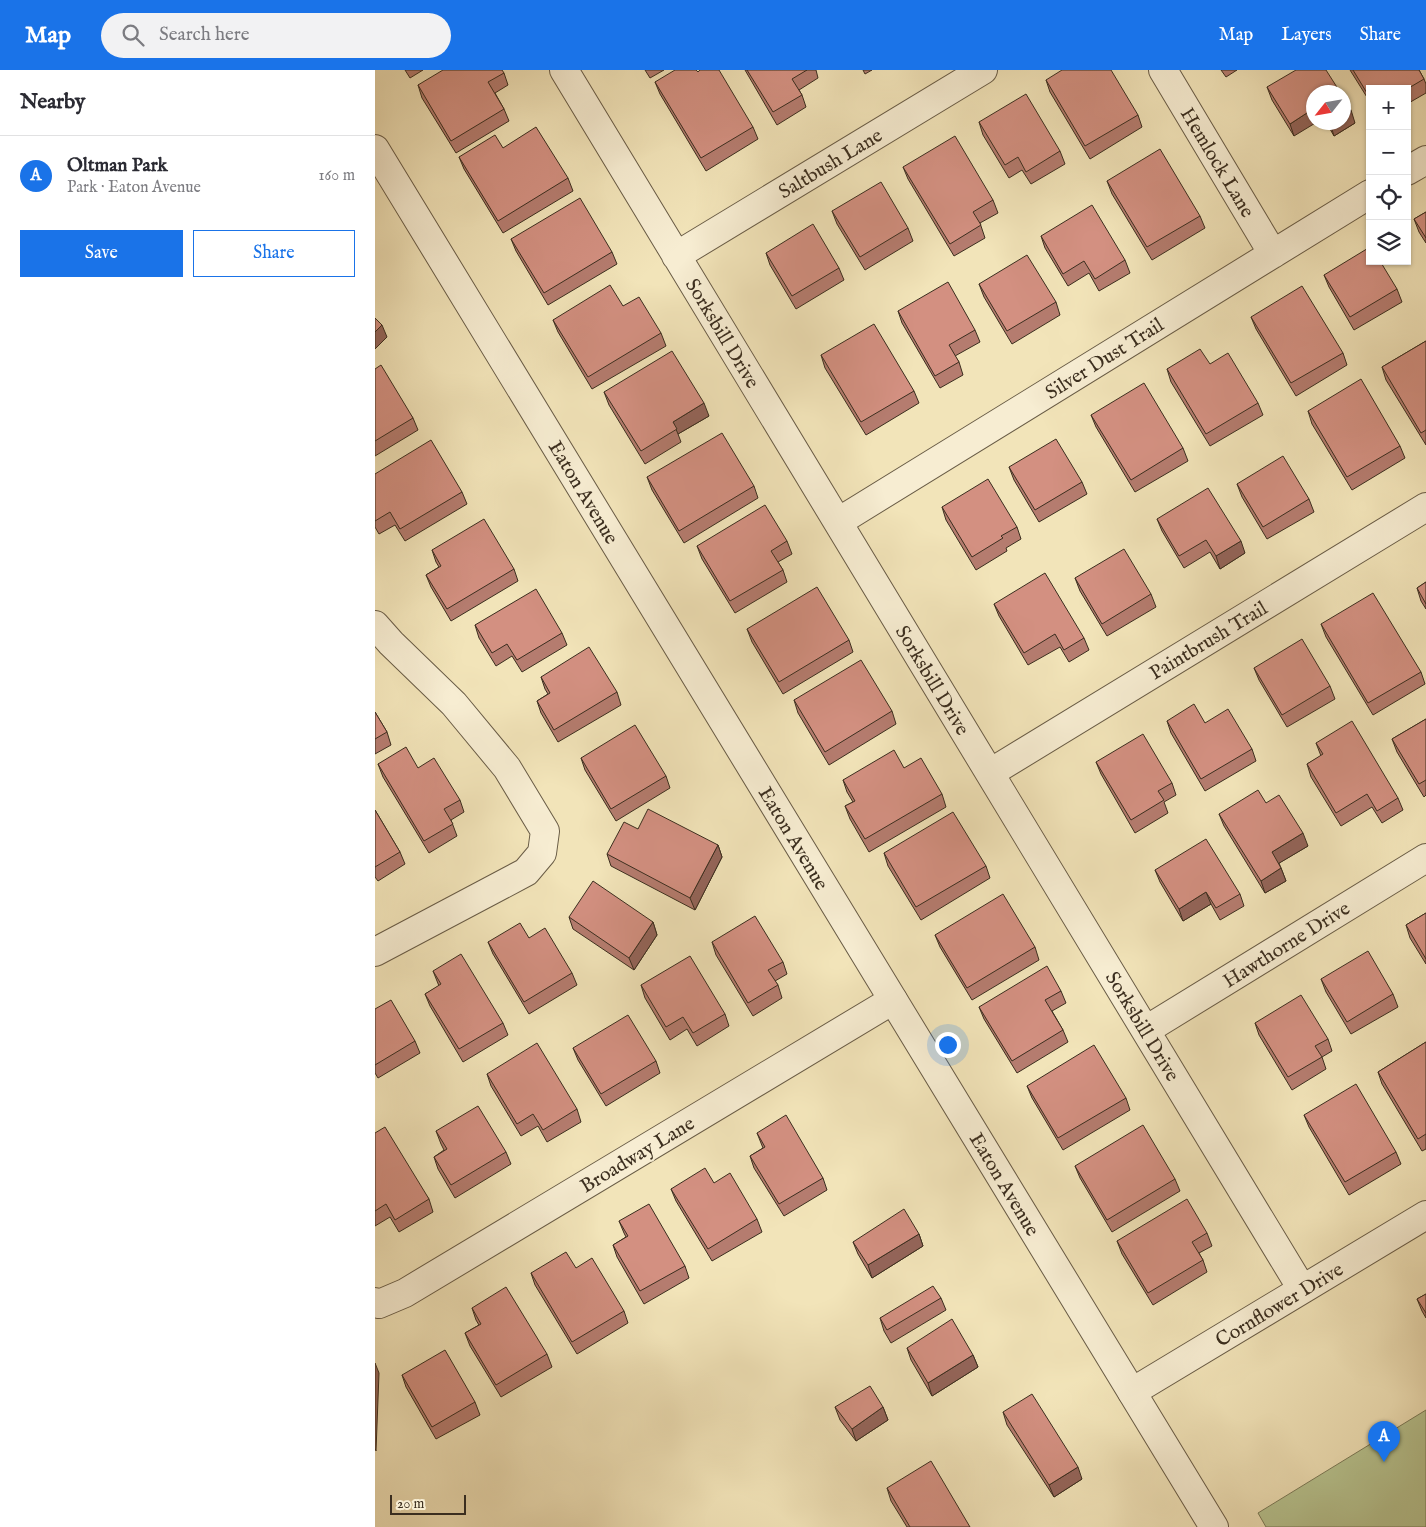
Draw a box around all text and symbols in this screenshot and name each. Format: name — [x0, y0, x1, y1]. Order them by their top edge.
search box — [101, 13, 451, 58]
text: Map — [25, 20, 71, 51]
icon: search — [119, 21, 147, 49]
text: Search here — [159, 23, 250, 47]
text: Map — [1219, 24, 1253, 47]
text: Layers — [1281, 24, 1332, 47]
text: Share — [1360, 24, 1401, 47]
north arrow — [1306, 85, 1351, 130]
map controls — [1366, 85, 1411, 265]
button: + — [1366, 85, 1411, 130]
text: Nearby — [20, 89, 85, 116]
street label: Hemlock Lane — [1174, 103, 1259, 222]
street label: Saltbush Lane — [774, 123, 887, 205]
button: − — [1366, 130, 1411, 175]
text: Oltman Park — [67, 154, 168, 178]
text: A — [31, 166, 41, 186]
text: 160 m — [319, 166, 355, 186]
button: locate — [1366, 175, 1411, 220]
text: Park · Eaton Avenue — [67, 178, 201, 198]
button: layers — [1366, 220, 1411, 265]
button: Save — [20, 230, 183, 277]
button: Share — [193, 230, 355, 277]
street label: Sorksbill Drive — [679, 274, 764, 393]
street label: Silver Dust Trail — [1041, 313, 1169, 406]
street label: Eaton Avenue — [542, 437, 623, 549]
street label: Paintbrush Trail — [1145, 596, 1273, 686]
street label: Sorksbill Drive — [889, 621, 974, 740]
street label: Eaton Avenue — [752, 783, 833, 895]
street label: Hawthorne Drive — [1219, 896, 1355, 994]
street label: Sorksbill Drive — [1099, 967, 1184, 1086]
your location — [935, 1032, 961, 1058]
street label: Broadway Lane — [576, 1111, 699, 1199]
street label: Eaton Avenue — [963, 1129, 1044, 1241]
street label: Cornflower Drive — [1211, 1257, 1348, 1353]
pin: A — [1368, 1421, 1400, 1462]
scale bar — [390, 1492, 466, 1515]
text: 20 m — [397, 1495, 424, 1513]

